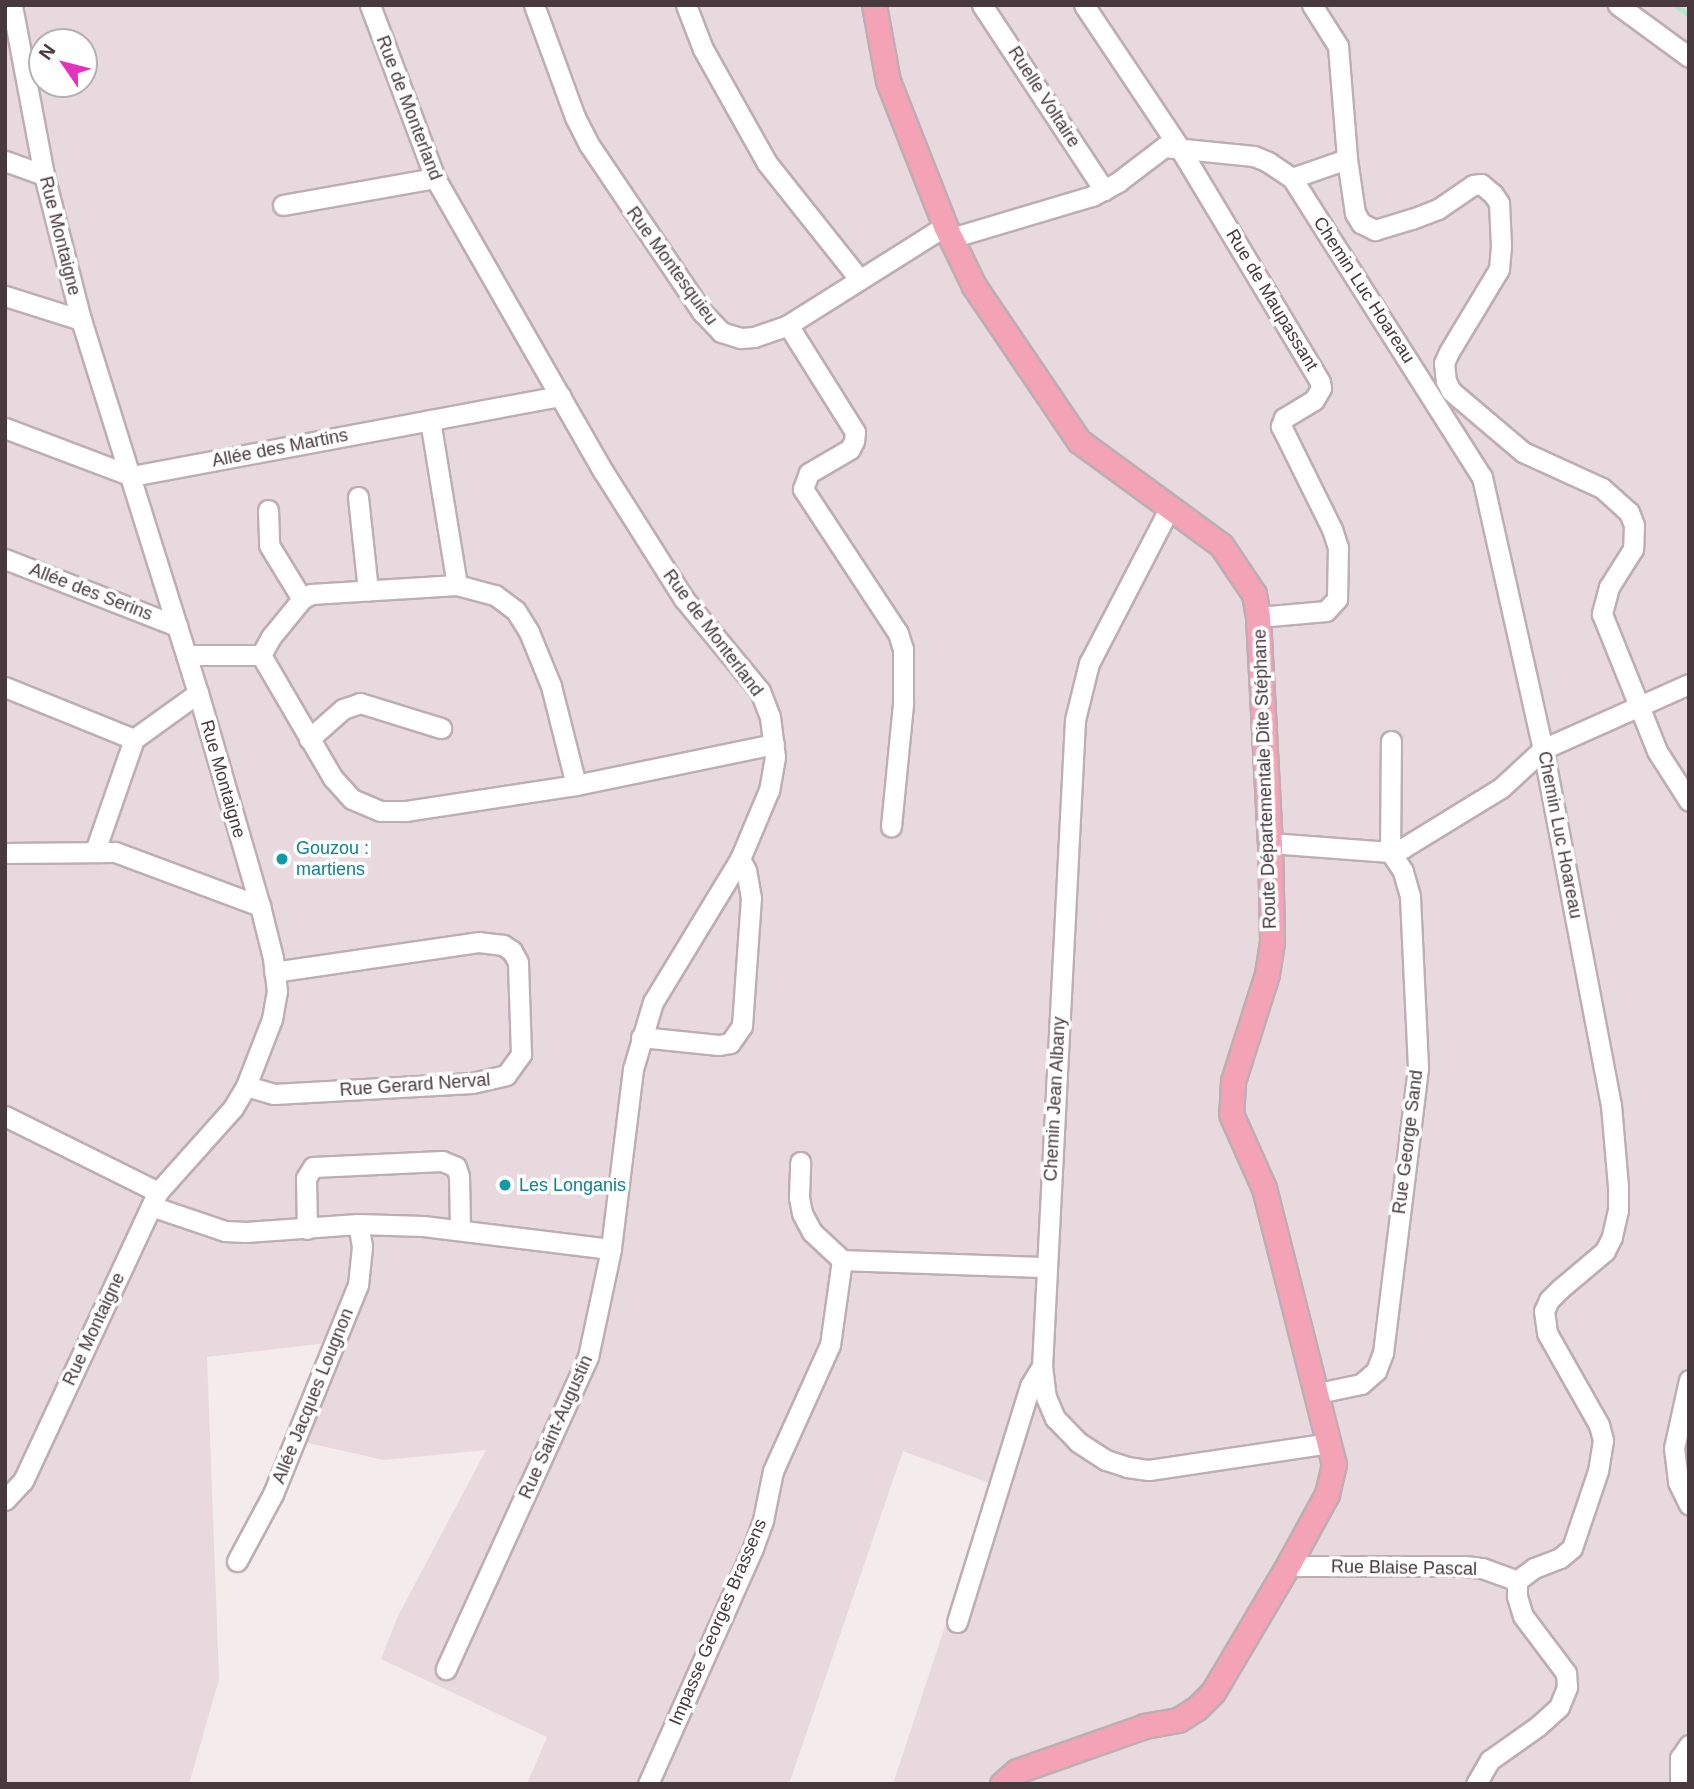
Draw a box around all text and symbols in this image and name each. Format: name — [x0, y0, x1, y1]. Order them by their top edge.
north arrow — [28, 28, 98, 98]
street label: Rue de Monterland — [371, 33, 447, 183]
text: N — [34, 40, 60, 63]
street label: Ruelle Voltaire — [1003, 42, 1085, 152]
street label: Rue Montaigne — [35, 174, 85, 298]
street label: Rue Montesquieu — [622, 203, 722, 329]
street label: Chemin Luc Hoareau — [1309, 213, 1419, 367]
street label: Rue de Maupassant — [1221, 225, 1323, 375]
street label: Allée des Martins — [210, 424, 350, 472]
street label: Allée des Serins — [26, 559, 156, 625]
street label: Rue de Monterland — [658, 565, 768, 701]
street label: Route Départementale Dite Stéphane — [1249, 629, 1281, 929]
street label: Rue Montaigne — [196, 717, 250, 841]
street label: Chemin Luc Hoareau — [1533, 749, 1587, 921]
place label: Gouzou : martiens — [296, 838, 369, 880]
marker: Gouzou : martiens — [274, 851, 290, 867]
street label: Chemin Jean Albany — [1040, 1016, 1070, 1182]
street label: Rue Gerard Nerval — [339, 1069, 491, 1101]
street label: Rue George Sand — [1388, 1069, 1428, 1215]
place label: Les Longanis — [519, 1174, 626, 1196]
marker: Les Longanis — [497, 1177, 513, 1193]
street label: Rue Montaigne — [58, 1269, 130, 1389]
street label: Allée Jacques Lougnon — [268, 1305, 358, 1487]
street label: Rue Saint-Augustin — [515, 1352, 597, 1502]
street label: Impasse Georges Brassens — [665, 1516, 771, 1728]
street label: Rue Blaise Pascal — [1331, 1556, 1477, 1580]

